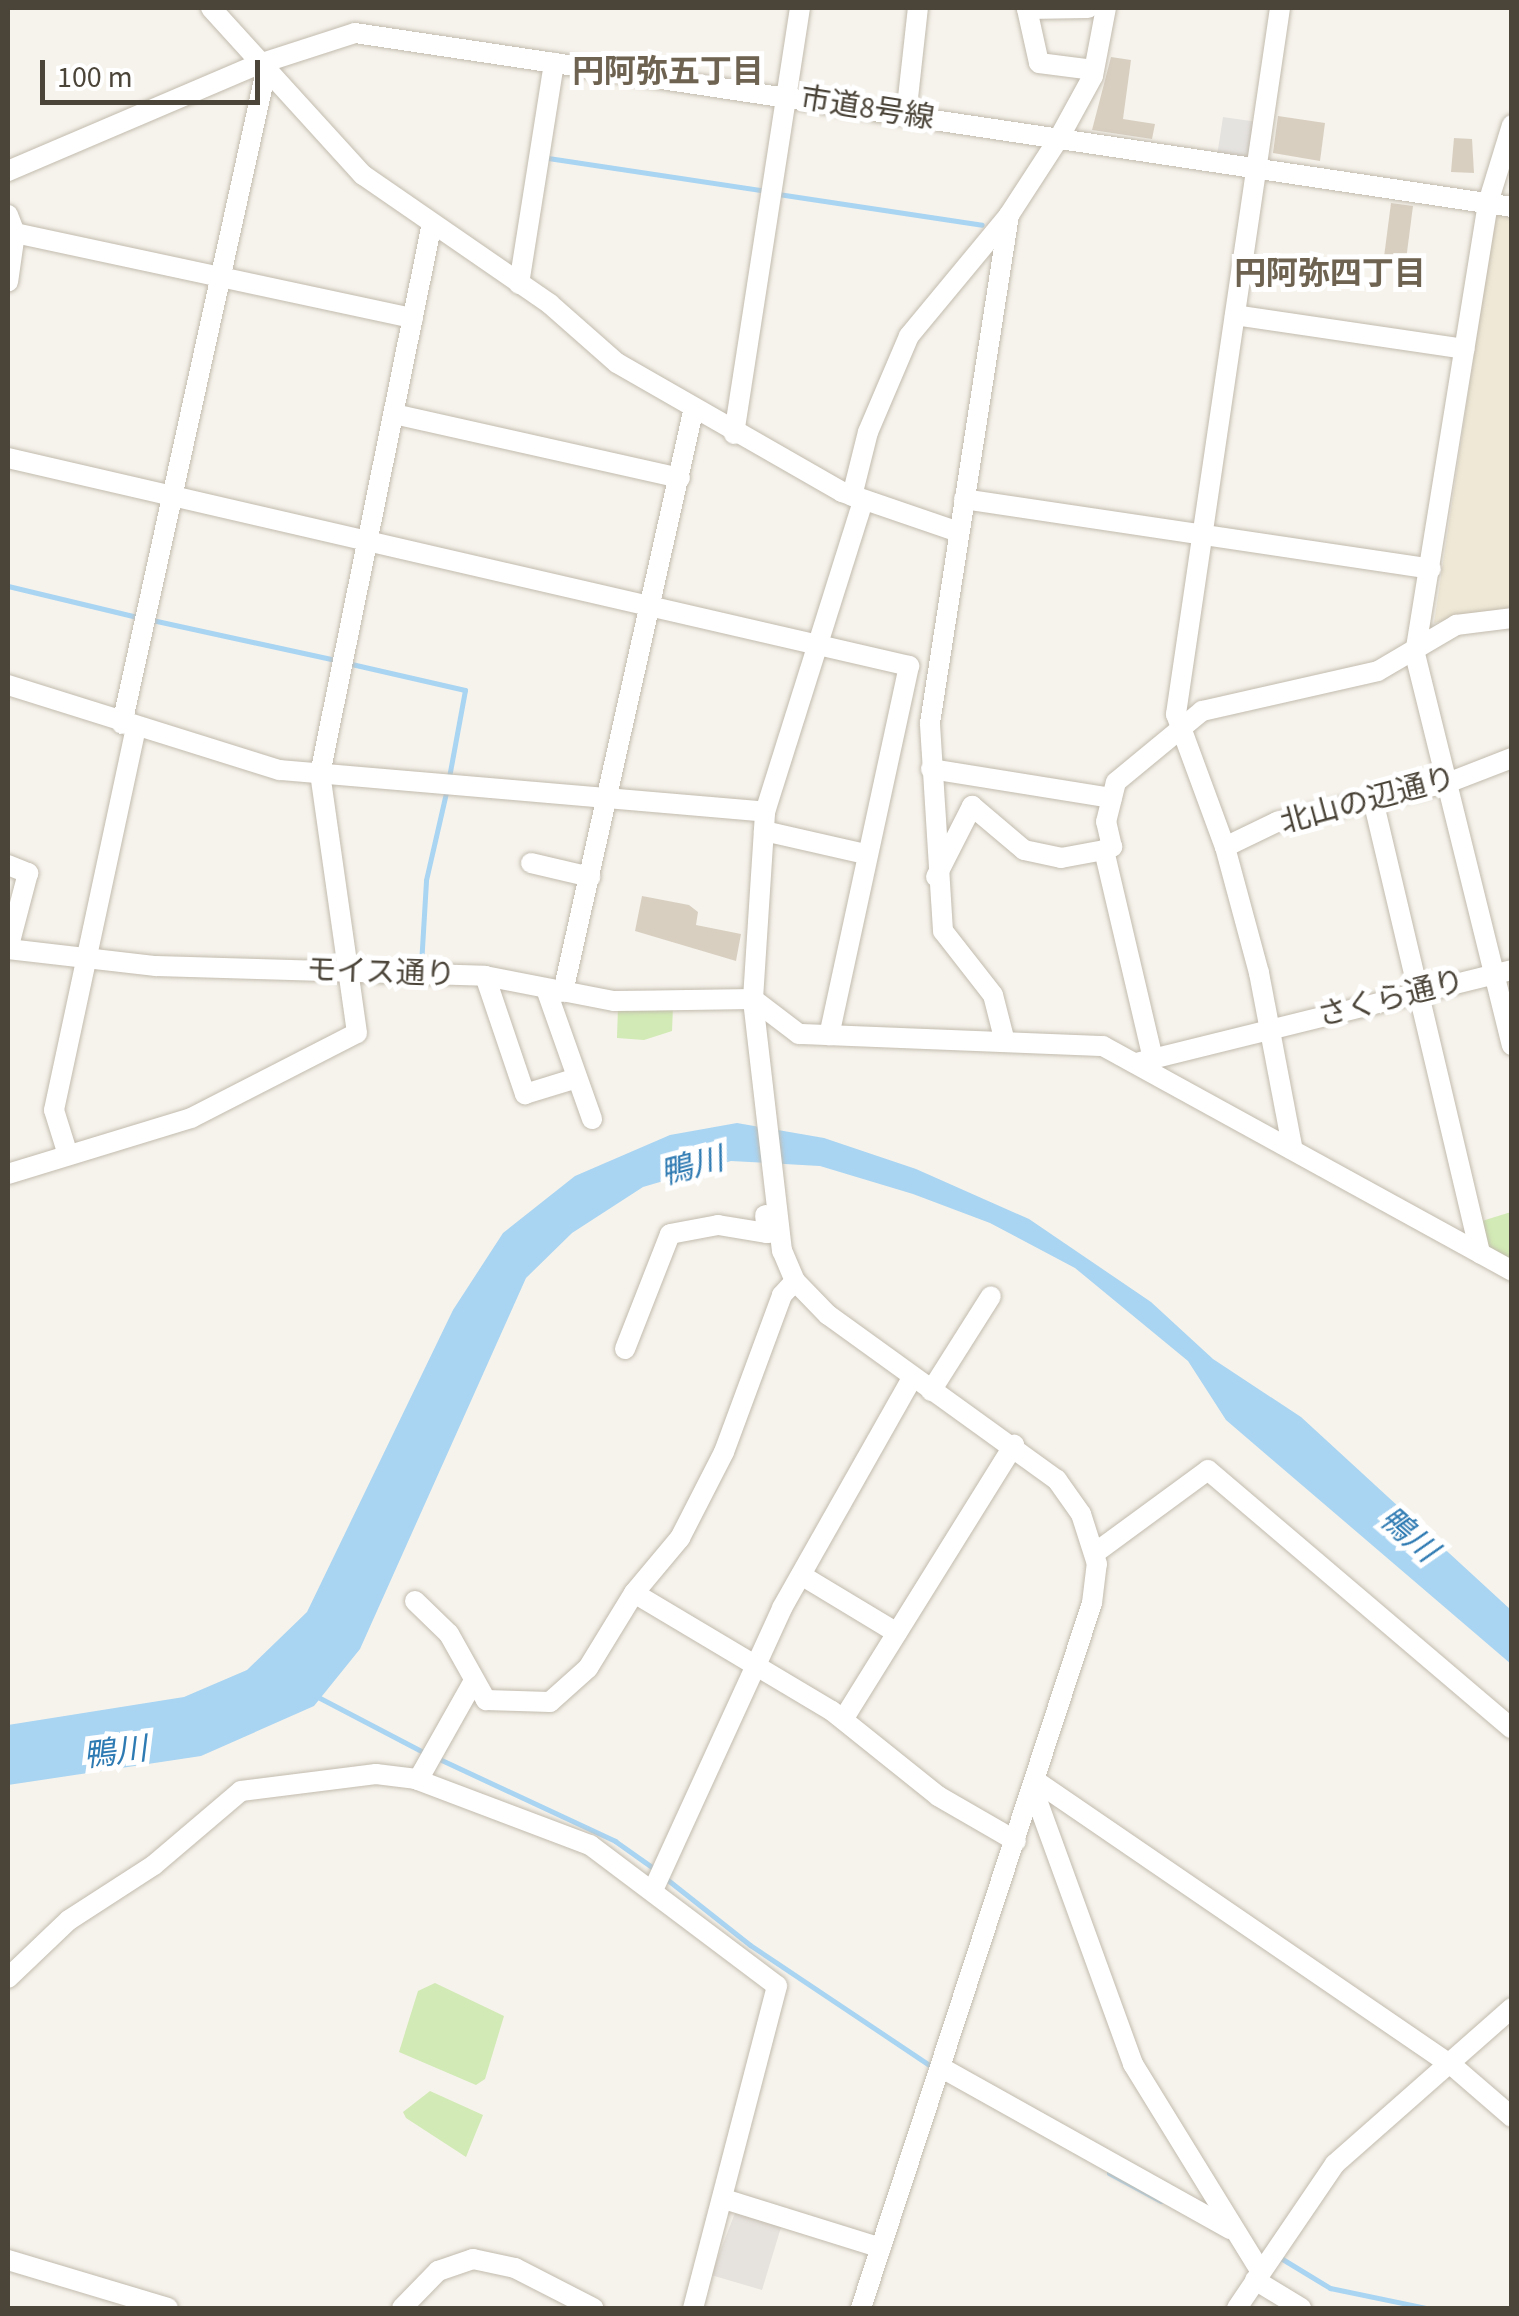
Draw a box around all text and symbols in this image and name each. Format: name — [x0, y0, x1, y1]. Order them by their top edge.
scale bar — [45, 40, 265, 102]
district label: 円阿弥五丁目 — [572, 53, 764, 91]
text: 100 m — [57, 56, 133, 99]
street label: 市道8号線 — [798, 81, 936, 137]
district label: 円阿弥四丁目 — [1234, 255, 1426, 293]
street label: 北山の辺通り — [1276, 760, 1460, 842]
street label: モイス通り — [305, 952, 457, 994]
street label: さくら通り — [1314, 963, 1468, 1035]
water label: 鴨川 — [656, 1140, 728, 1194]
water label: 鴨川 — [1371, 1500, 1445, 1570]
water label: 鴨川 — [81, 1730, 149, 1776]

